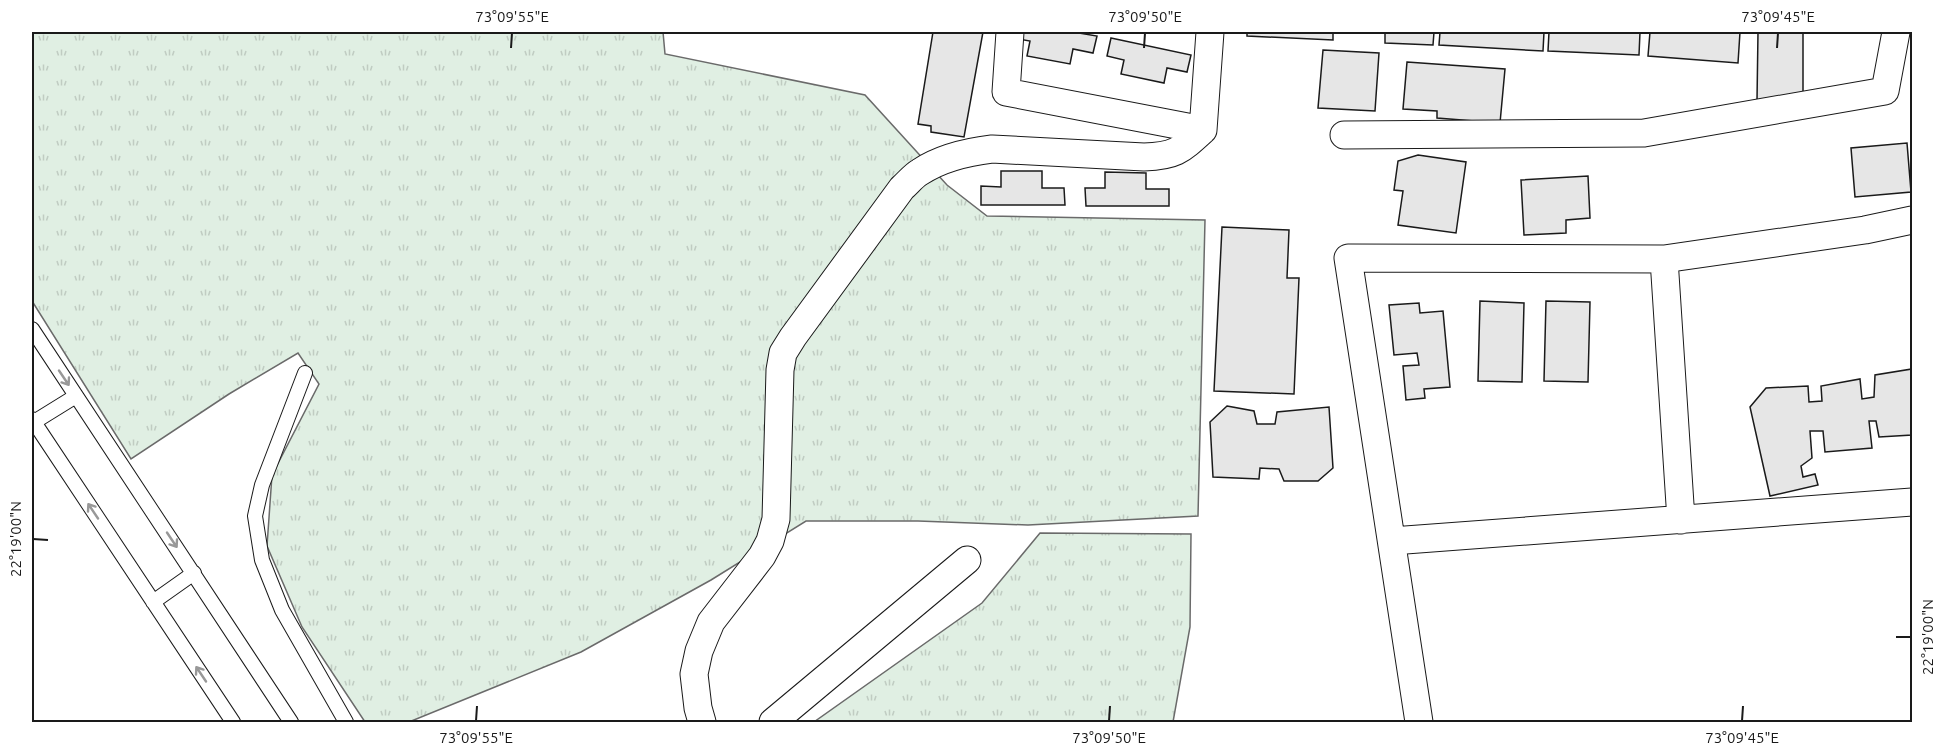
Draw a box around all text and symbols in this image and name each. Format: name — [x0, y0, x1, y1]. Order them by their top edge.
text: 73°09'55"E — [475, 8, 549, 25]
text: 73°09'50"E — [1108, 8, 1182, 25]
text: 73°09'45"E — [1741, 8, 1815, 25]
one-way arrow — [58, 369, 70, 385]
text: 22°19'00"N — [7, 501, 24, 577]
one-way arrow — [87, 504, 99, 520]
one-way arrow — [166, 531, 178, 548]
text: 22°19'00"N — [1919, 599, 1936, 675]
one-way arrow — [195, 666, 207, 683]
text: 73°09'55"E — [439, 729, 513, 746]
text: 73°09'50"E — [1072, 729, 1146, 746]
text: 73°09'45"E — [1705, 729, 1779, 746]

